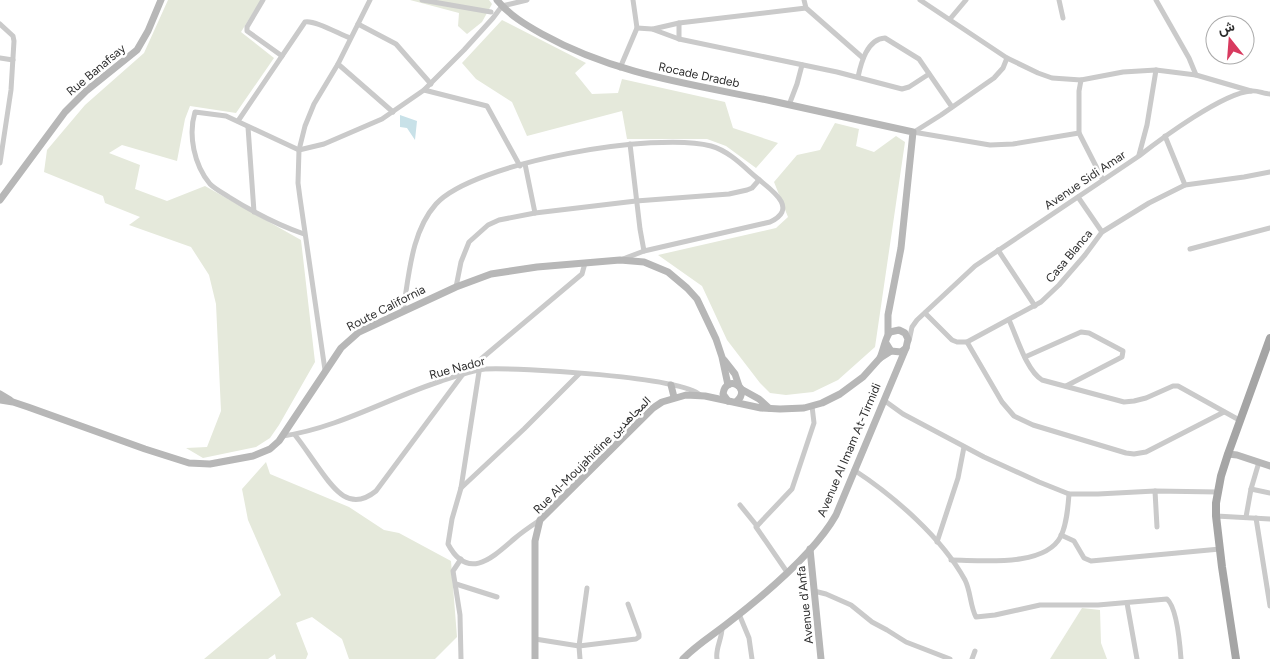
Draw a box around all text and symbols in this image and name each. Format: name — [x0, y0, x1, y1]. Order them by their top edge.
north arrow — [1205, 15, 1255, 65]
text: ش — [1216, 17, 1237, 39]
street label: Rue Banafsay — [64, 41, 129, 99]
street label: Rocade Dradeb — [657, 60, 741, 90]
street label: Avenue Sidi Amar — [1042, 148, 1128, 212]
street label: Casa Blanca — [1043, 227, 1095, 285]
street label: Route California — [344, 282, 428, 334]
street label: Rue Nador — [428, 354, 486, 382]
street label: Avenue Al Imam At-Tirmidi — [814, 381, 884, 519]
street label: Rue Al-Moujahidine المجاهدين — [530, 393, 654, 517]
street label: Avenue d'Anfa — [794, 565, 816, 645]

